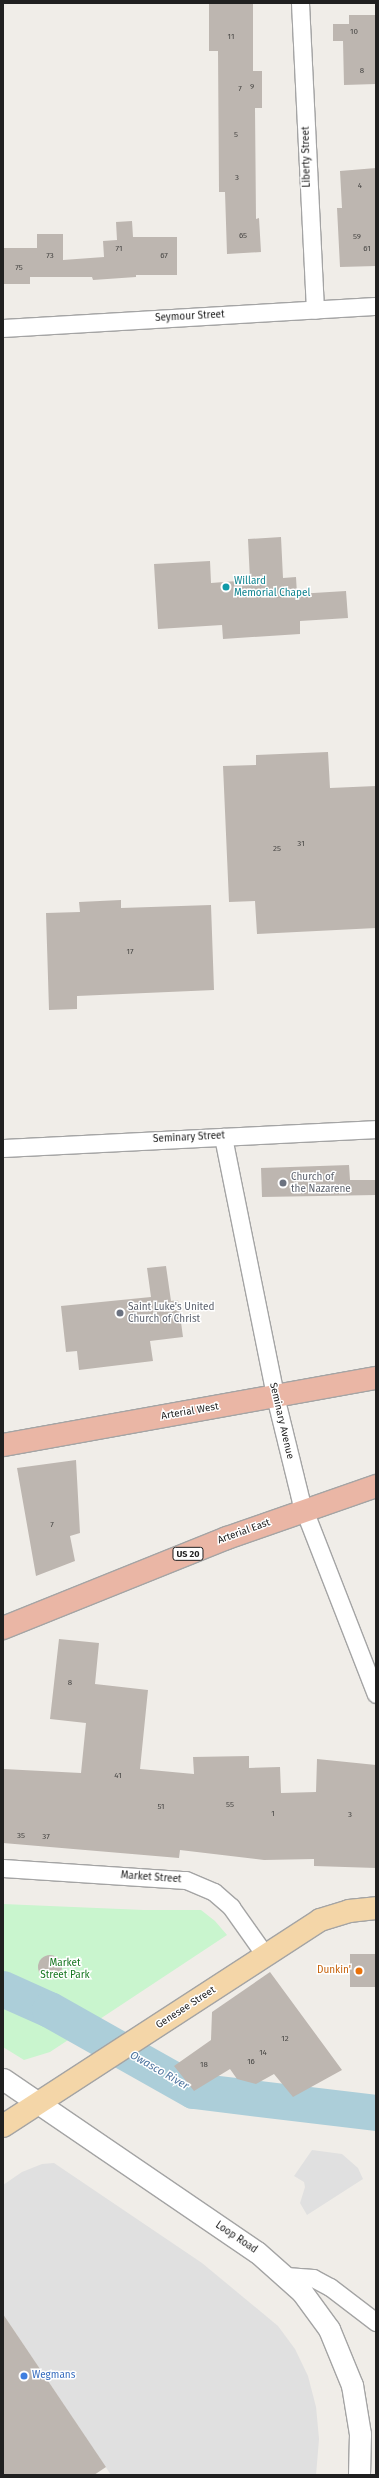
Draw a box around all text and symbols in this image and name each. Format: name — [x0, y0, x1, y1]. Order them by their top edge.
house number: 10 — [350, 27, 358, 37]
house number: 11 — [228, 32, 234, 42]
house number: 8 — [360, 66, 364, 76]
house number: 9 — [250, 82, 254, 92]
house number: 7 — [238, 84, 242, 94]
street label: Liberty Street — [300, 126, 314, 188]
house number: 5 — [234, 130, 238, 140]
house number: 3 — [235, 173, 239, 183]
house number: 4 — [358, 181, 362, 191]
house number: 65 — [239, 231, 247, 241]
house number: 59 — [353, 232, 361, 242]
house number: 71 — [116, 244, 122, 254]
house number: 61 — [363, 244, 371, 254]
house number: 73 — [46, 251, 54, 261]
house number: 67 — [160, 251, 168, 261]
house number: 75 — [15, 263, 23, 273]
street label: Seymour Street — [155, 309, 225, 325]
place label: Willard Memorial Chapel — [234, 575, 310, 598]
marker: Willard Memorial Chapel — [221, 582, 231, 592]
house number: 31 — [297, 839, 305, 849]
house number: 25 — [273, 844, 281, 854]
house number: 17 — [126, 947, 134, 957]
street label: Seminary Street — [153, 1130, 225, 1146]
place label: Church of the Nazarene — [291, 1171, 351, 1194]
marker: Church of the Nazarene — [278, 1178, 288, 1188]
place label: Saint Luke's United Church of Christ — [128, 1301, 214, 1324]
marker: Saint Luke's United Church of Christ — [115, 1308, 125, 1318]
street label: Seminary Avenue — [266, 1382, 296, 1460]
street label: Arterial West — [160, 1401, 220, 1423]
street label: Arterial East — [216, 1517, 272, 1547]
house number: 7 — [50, 1520, 54, 1530]
road number: US 20 — [172, 1547, 204, 1561]
house number: 8 — [68, 1678, 72, 1688]
house number: 41 — [114, 1771, 122, 1781]
house number: 55 — [226, 1800, 234, 1810]
house number: 51 — [157, 1802, 165, 1812]
house number: 1 — [271, 1809, 275, 1819]
house number: 3 — [348, 1810, 352, 1820]
house number: 35 — [17, 1831, 25, 1841]
house number: 37 — [42, 1832, 50, 1842]
street label: Market Street — [120, 1870, 182, 1886]
park label: Market Street Park — [40, 1957, 90, 1980]
place label: Dunkin' — [317, 1965, 351, 1977]
marker: Dunkin' — [354, 1966, 364, 1976]
street label: Genesee Street — [154, 1984, 218, 2032]
house number: 12 — [281, 2034, 289, 2044]
house number: 14 — [259, 2048, 267, 2058]
water label: Owasco River — [127, 2049, 191, 2093]
house number: 16 — [247, 2057, 255, 2067]
house number: 18 — [200, 2060, 208, 2070]
street label: Loop Road — [213, 2220, 259, 2256]
place label: Wegmans — [32, 2370, 75, 2382]
marker: Wegmans — [19, 2371, 29, 2381]

